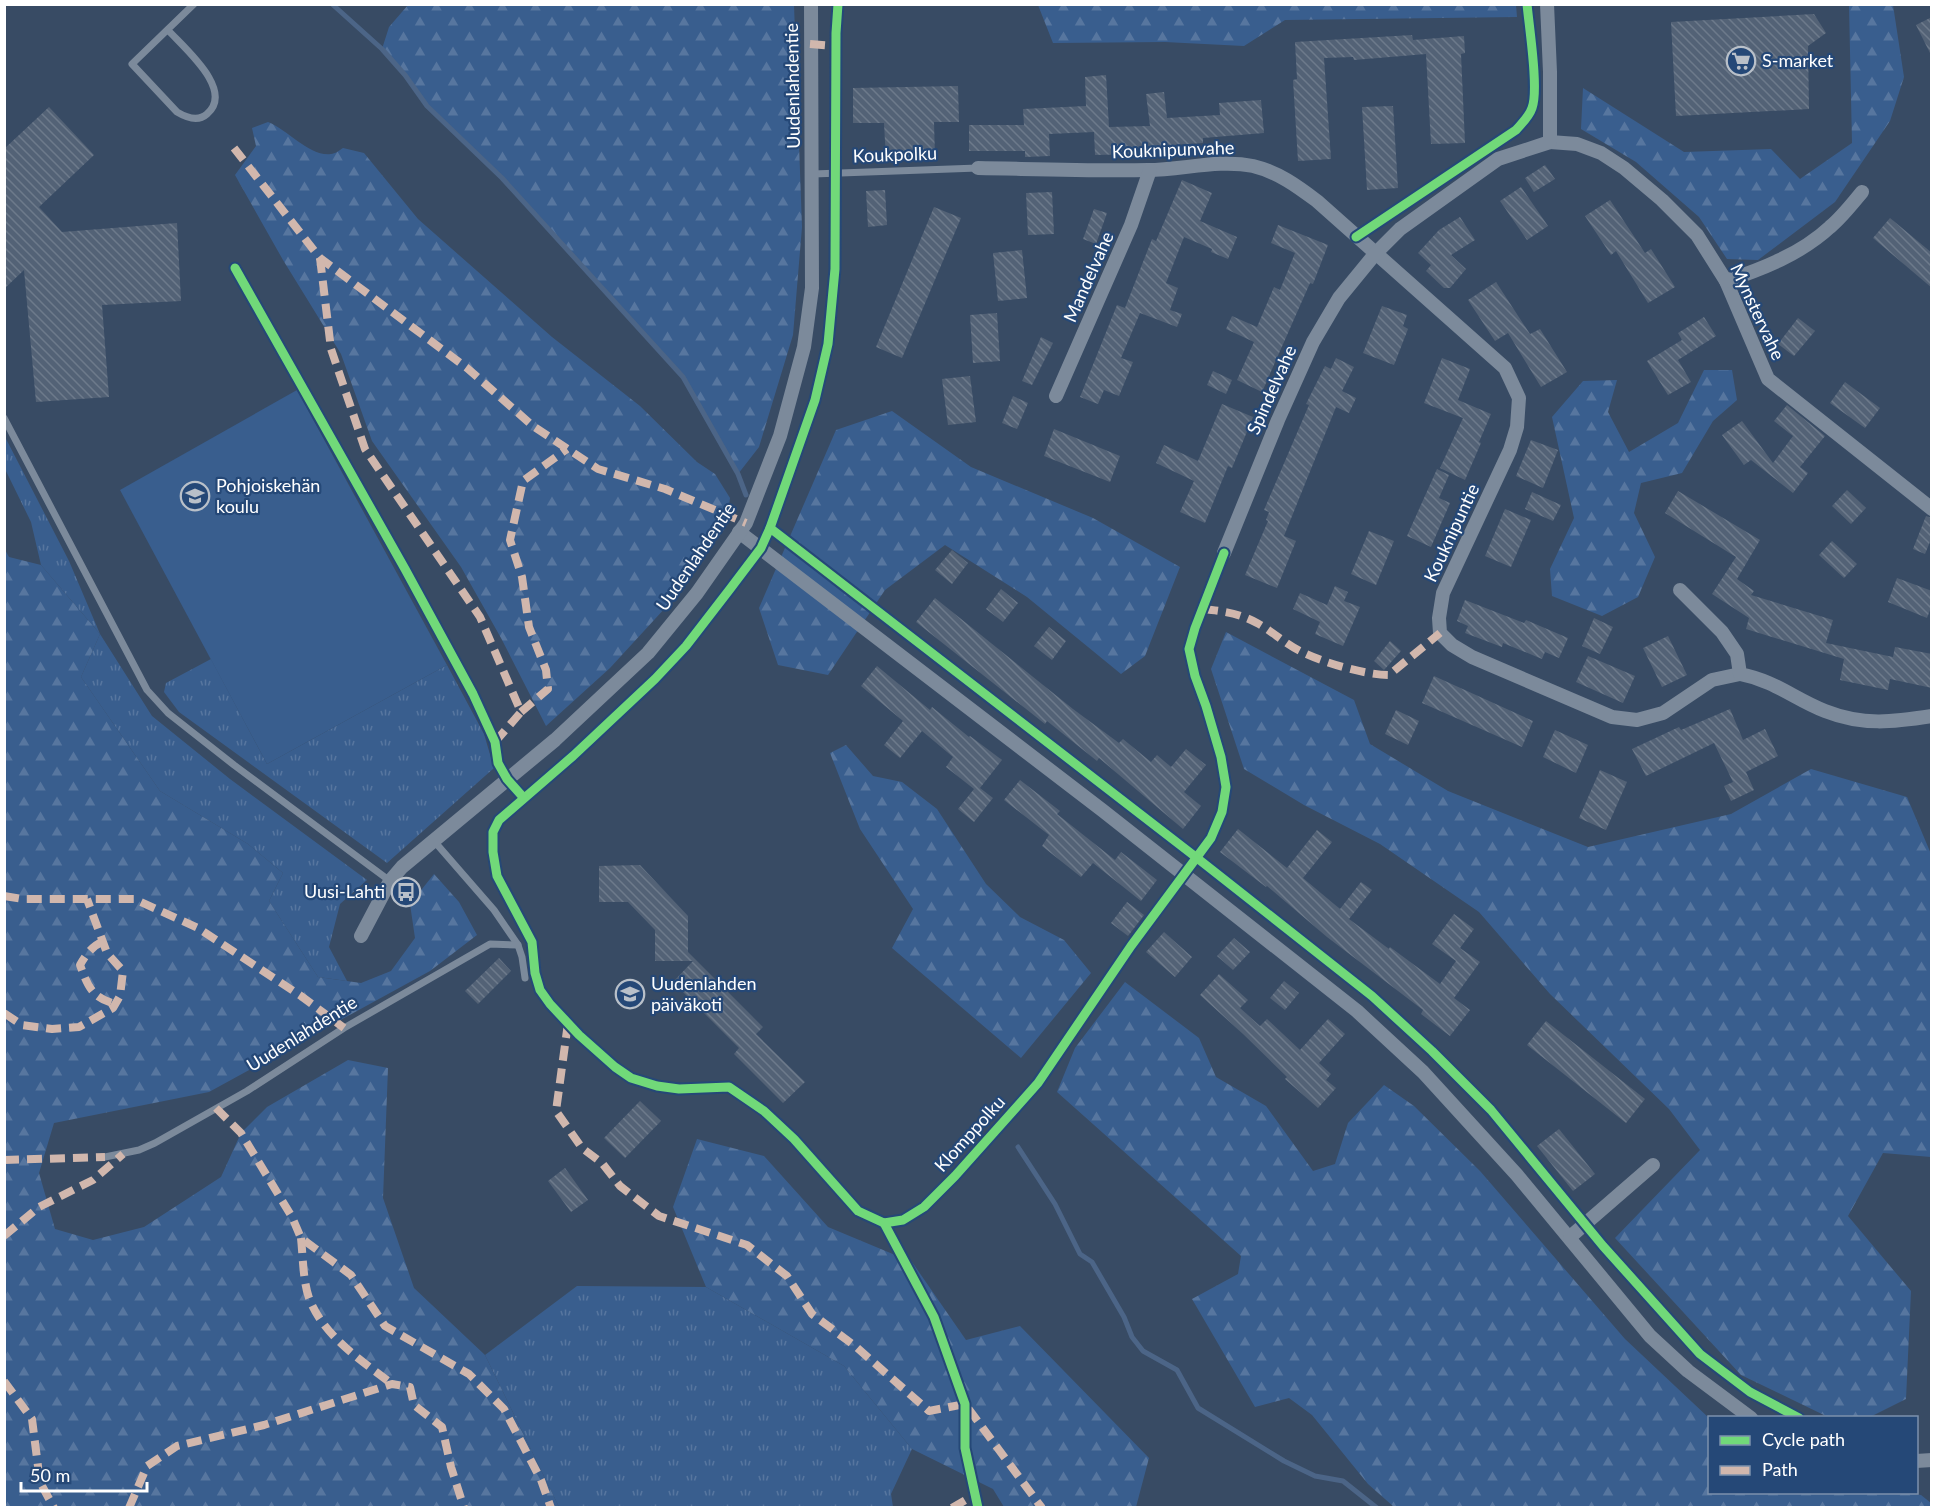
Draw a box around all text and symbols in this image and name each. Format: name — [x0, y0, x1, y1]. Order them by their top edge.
street label: Uudenlahdentie — [780, 23, 804, 149]
supermarket icon: S-market — [1725, 45, 1757, 77]
place label: S-market — [1762, 49, 1834, 71]
street label: Kouknipunvahe — [1111, 136, 1235, 162]
street label: Koukpolku — [852, 142, 938, 166]
street label: Mandelvahe — [1058, 228, 1118, 325]
street label: Mynstervahe — [1726, 260, 1790, 363]
street label: Spindelvahe — [1242, 342, 1301, 438]
place label: Pohjoiskehän koulu — [216, 474, 320, 517]
school or university icon: Pohjoiskehän koulu — [179, 480, 211, 512]
street label: Kouknipuntie — [1419, 480, 1483, 585]
street label: Uudenlahdentie — [651, 498, 740, 615]
bus stop icon: Uusi-Lahti — [390, 876, 422, 908]
place label: Uusi-Lahti — [304, 880, 385, 902]
place label: Uudenlahden päiväkoti — [651, 972, 757, 1015]
school or university icon: Uudenlahden päiväkoti — [614, 978, 646, 1010]
street label: Uudenlahdentie — [242, 990, 361, 1076]
street label: Klomppolku — [929, 1091, 1009, 1176]
legend — [1708, 1416, 1918, 1494]
text: Cycle path — [1762, 1428, 1845, 1450]
scale bar — [21, 1455, 147, 1493]
text: Path — [1762, 1458, 1798, 1480]
text: 50 m — [30, 1464, 70, 1486]

